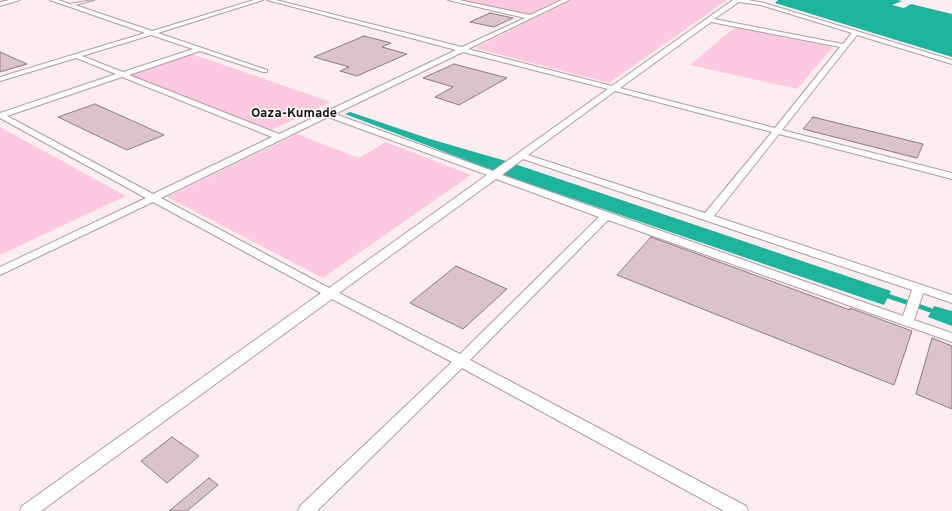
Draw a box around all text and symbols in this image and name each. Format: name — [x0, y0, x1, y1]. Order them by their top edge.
district label: Oaza-Kumade — [251, 106, 337, 122]

